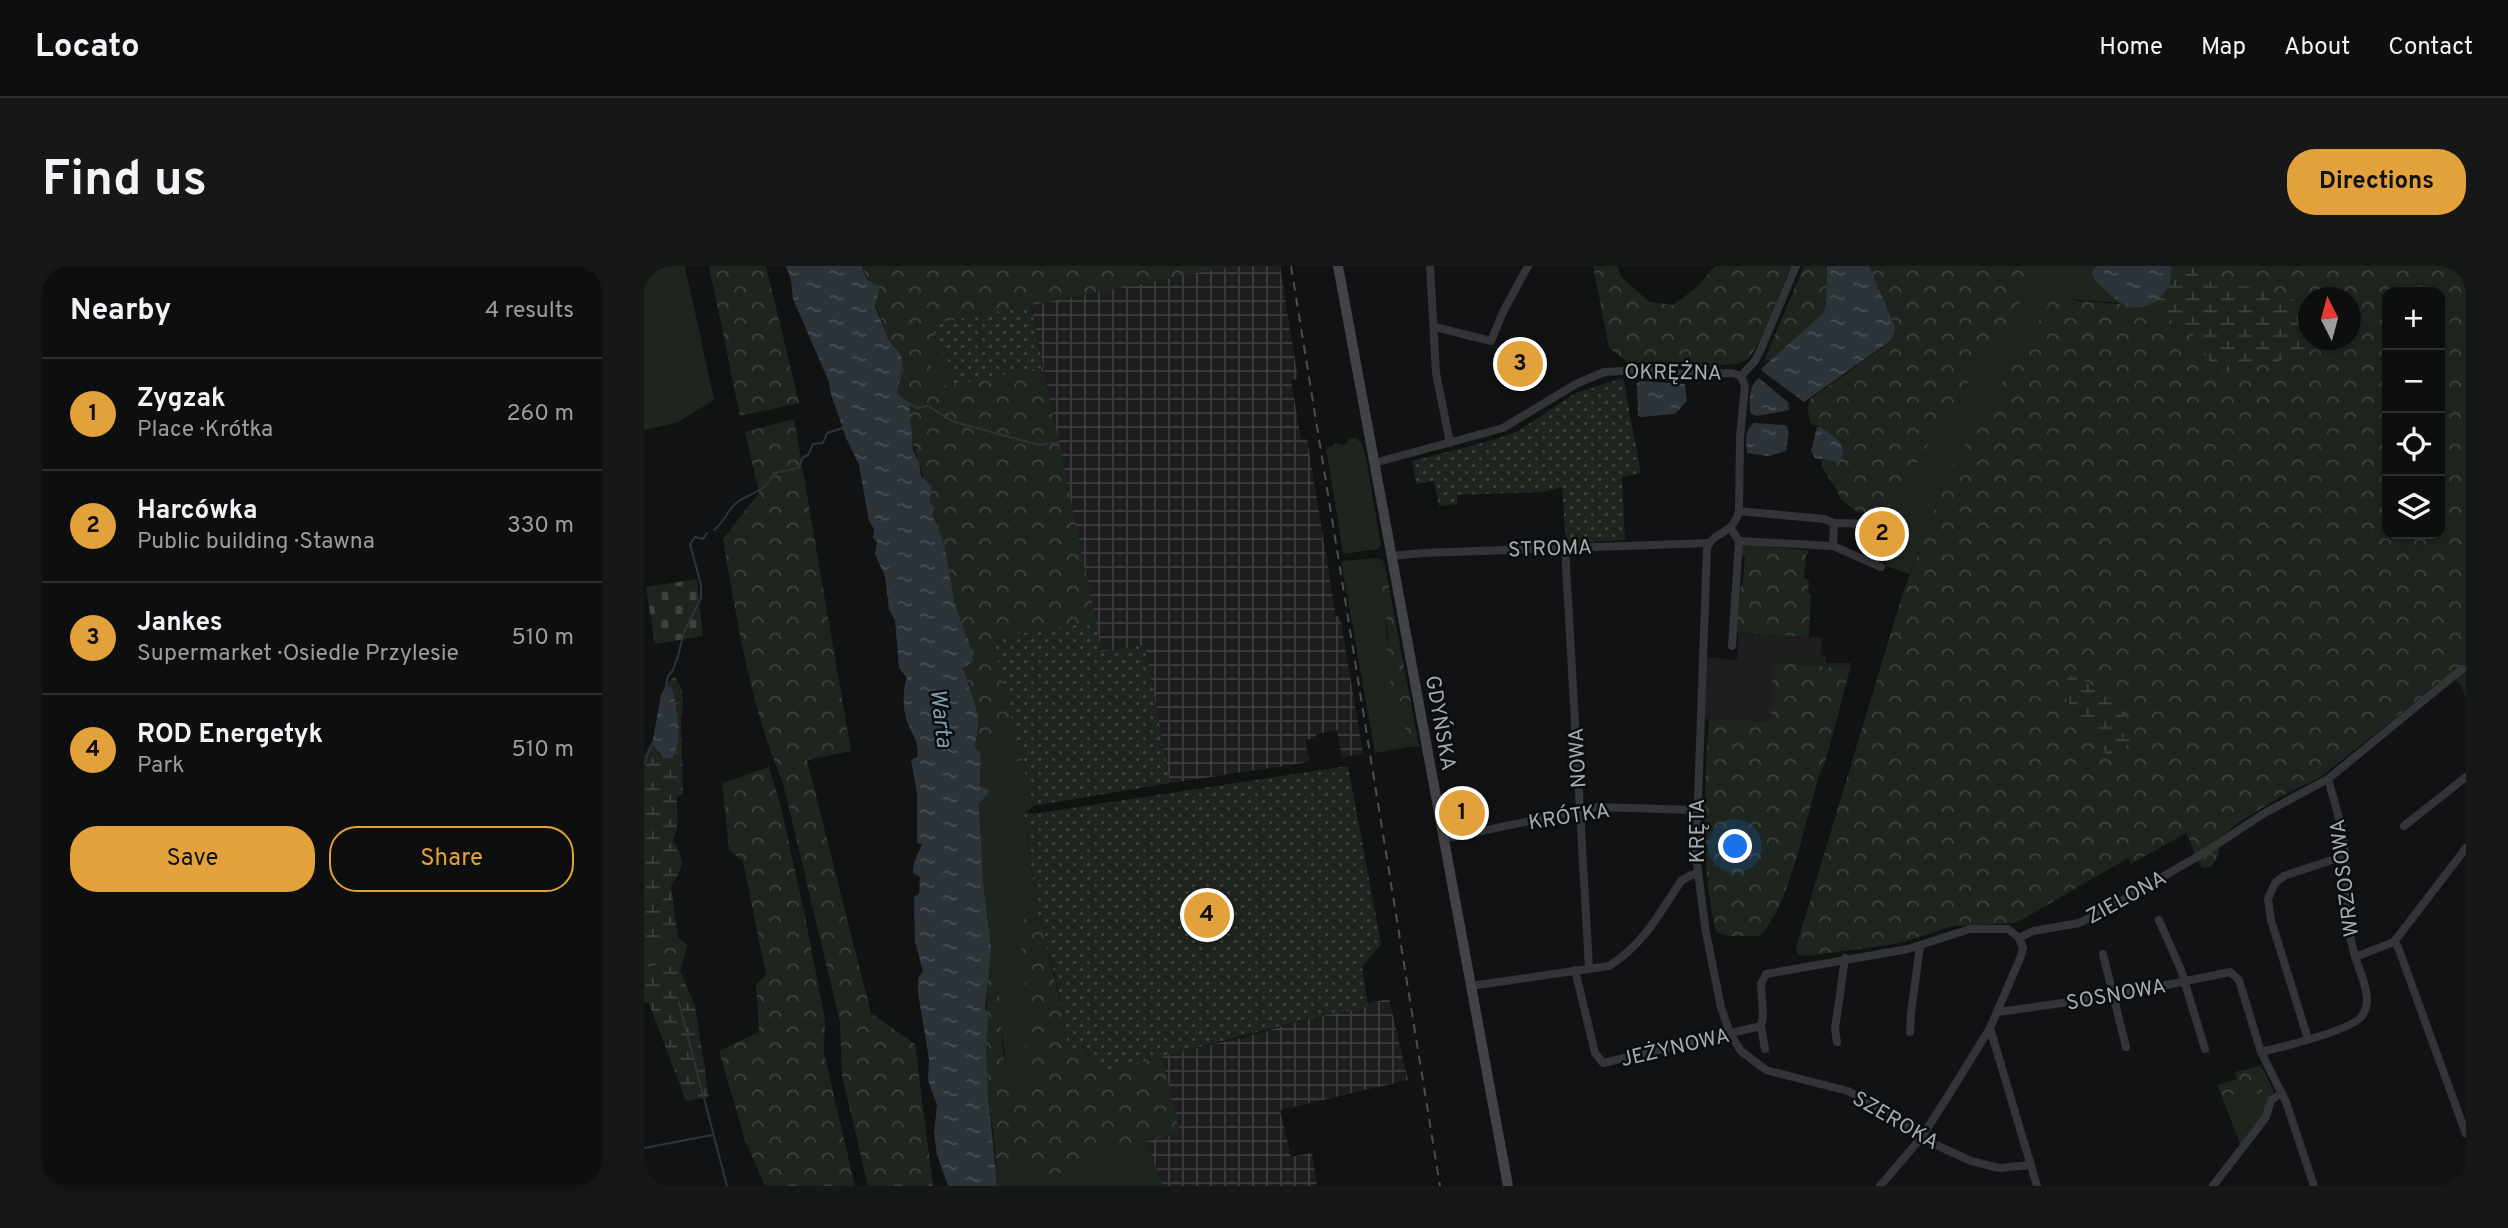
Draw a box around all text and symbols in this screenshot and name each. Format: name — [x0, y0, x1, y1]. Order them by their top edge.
text: Locato — [35, 27, 140, 69]
text: Home — [2099, 33, 2163, 63]
text: Map — [2201, 33, 2246, 63]
text: About — [2284, 33, 2350, 63]
text: Contact — [2388, 33, 2473, 63]
button: Directions — [2287, 149, 2466, 215]
text: Find us — [42, 151, 207, 213]
north arrow — [2298, 287, 2361, 350]
map controls — [2382, 287, 2445, 539]
button: + — [2382, 287, 2445, 350]
text: Nearby — [70, 293, 171, 330]
text: 4 results — [485, 297, 574, 326]
pin: 3 — [1497, 338, 1543, 390]
button: − — [2382, 350, 2445, 413]
street label: OKRĘŻNA — [1624, 359, 1722, 388]
text: Zygzak — [137, 383, 226, 416]
text: 1 — [88, 400, 98, 429]
text: 260 m — [507, 400, 574, 429]
button: locate — [2382, 413, 2445, 476]
text: Place · Krótka — [137, 416, 273, 445]
button: layers — [2382, 476, 2445, 539]
text: Harcówka — [137, 495, 257, 528]
pin: 2 — [1859, 508, 1905, 560]
text: 2 — [86, 512, 100, 541]
text: 330 m — [507, 512, 574, 541]
text: Public building · Stawna — [137, 528, 375, 557]
street label: STROMA — [1507, 535, 1593, 564]
text: Jankes — [137, 607, 222, 640]
text: 3 — [86, 624, 100, 653]
text: 510 m — [511, 624, 574, 653]
text: Supermarket · Osiedle Przylesie — [137, 640, 459, 669]
street label: GDYŃSKA — [1418, 673, 1462, 773]
water label: Warta — [922, 687, 958, 749]
text: ROD Energetyk — [137, 719, 323, 752]
street label: NOWA — [1563, 727, 1594, 789]
text: 4 — [86, 736, 100, 765]
text: 510 m — [511, 736, 574, 765]
text: Park — [137, 752, 184, 781]
pin: 1 — [1439, 787, 1485, 839]
street label: KRÓTKA — [1526, 797, 1612, 837]
street label: KRĘTA — [1685, 799, 1712, 863]
street label: WRZOSOWA — [2325, 817, 2366, 938]
button: Save — [70, 826, 315, 892]
button: Share — [329, 826, 574, 892]
your location — [1718, 829, 1752, 863]
street label: ZIELONA — [2082, 865, 2172, 931]
pin: 4 — [1184, 889, 1230, 941]
street label: SOSNOWA — [2064, 973, 2168, 1018]
street label: JEŻYNOWA — [1618, 1023, 1733, 1074]
street label: SZEROKA — [1847, 1086, 1943, 1157]

